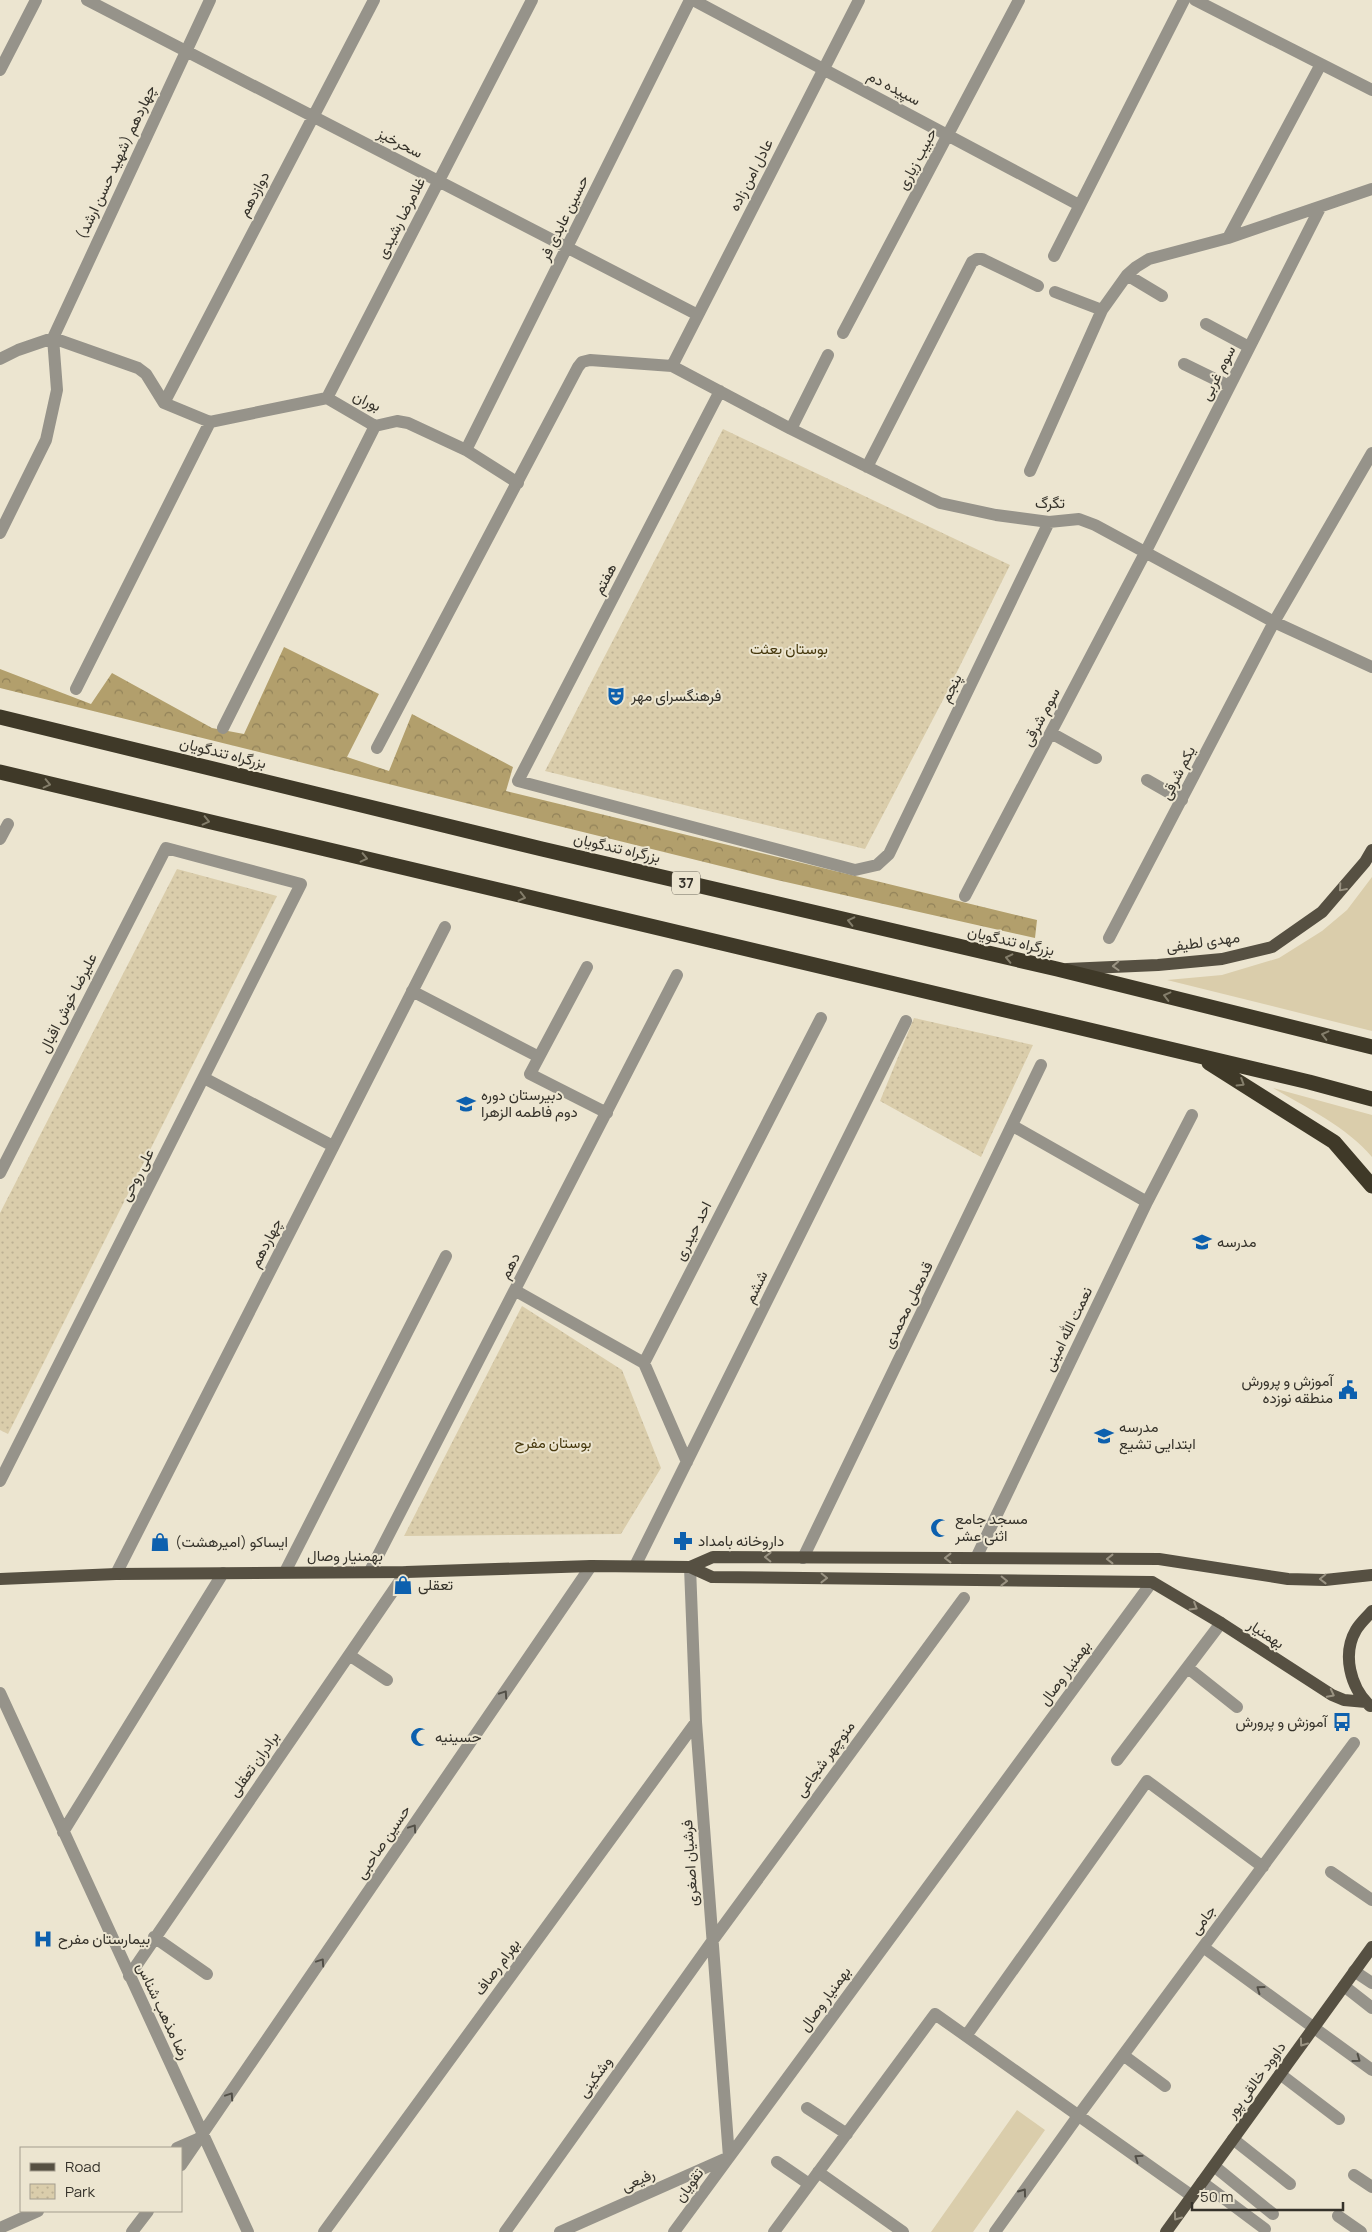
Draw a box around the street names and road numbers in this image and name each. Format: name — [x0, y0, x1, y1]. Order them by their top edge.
street label: سپیده دم — [864, 65, 925, 110]
street label: چهاردهم (شهید حسن ارشد) — [71, 81, 161, 242]
street label: سحرخیز — [373, 122, 427, 163]
street label: حبیب زیاری — [892, 124, 942, 193]
street label: عادل امن زاده — [723, 135, 778, 215]
street label: دوازدهم — [233, 167, 274, 220]
street label: حسین عابدی‌ فر — [533, 171, 593, 265]
street label: غلامرضا رشیدی — [371, 173, 430, 262]
street label: سوم غربی — [1195, 341, 1240, 404]
street label: بوران — [350, 385, 385, 416]
street label: تگرگ — [1035, 492, 1065, 513]
street label: هفتم — [588, 559, 621, 598]
street label: پنجم — [935, 670, 966, 706]
street label: سوم شرقی — [1016, 684, 1065, 750]
street label: بزرگراه تندگویان — [178, 732, 269, 773]
street label: یکم شرقی — [1155, 742, 1200, 803]
street label: بزرگراه تندگویان — [572, 827, 663, 868]
road number: 37 — [672, 871, 700, 894]
street label: بزرگراه تندگویان — [966, 920, 1057, 961]
street label: مهدی لطیفی — [1165, 926, 1241, 957]
street label: علیرضا خوش اقبال — [33, 949, 102, 1056]
street label: علی روحی — [114, 1145, 159, 1205]
street label: احد حیدری — [669, 1198, 716, 1264]
street label: چهاردهم — [244, 1215, 287, 1271]
street label: دهم — [494, 1249, 525, 1283]
street label: قدمعلی محمدی — [877, 1258, 938, 1352]
street label: ششم — [739, 1267, 773, 1307]
street label: نعمت الله امینی — [1038, 1283, 1097, 1375]
street label: بهمنیار وصال — [307, 1545, 383, 1566]
street label: بهمنیار — [1243, 1613, 1289, 1653]
street label: بهمنیار وصال — [1034, 1636, 1095, 1710]
street label: منوچهر شجاعی — [790, 1716, 859, 1801]
street label: برادران تعقلی — [223, 1727, 284, 1801]
street label: حسین صاحبی — [350, 1800, 415, 1883]
street label: فرشیان اصغری — [676, 1819, 703, 1907]
street label: جامی — [1185, 1901, 1221, 1939]
street label: بهرام رصاف — [469, 1934, 524, 1999]
street label: رضا مذهب شناس — [132, 1959, 195, 2063]
street label: بهمنیار وصال — [794, 1962, 855, 2036]
street label: داوود خالقی پور — [1220, 2037, 1291, 2123]
street label: وشکینی — [572, 2052, 617, 2102]
street label: رفیعی — [618, 2163, 658, 2196]
street label: تقویان — [669, 2163, 708, 2206]

